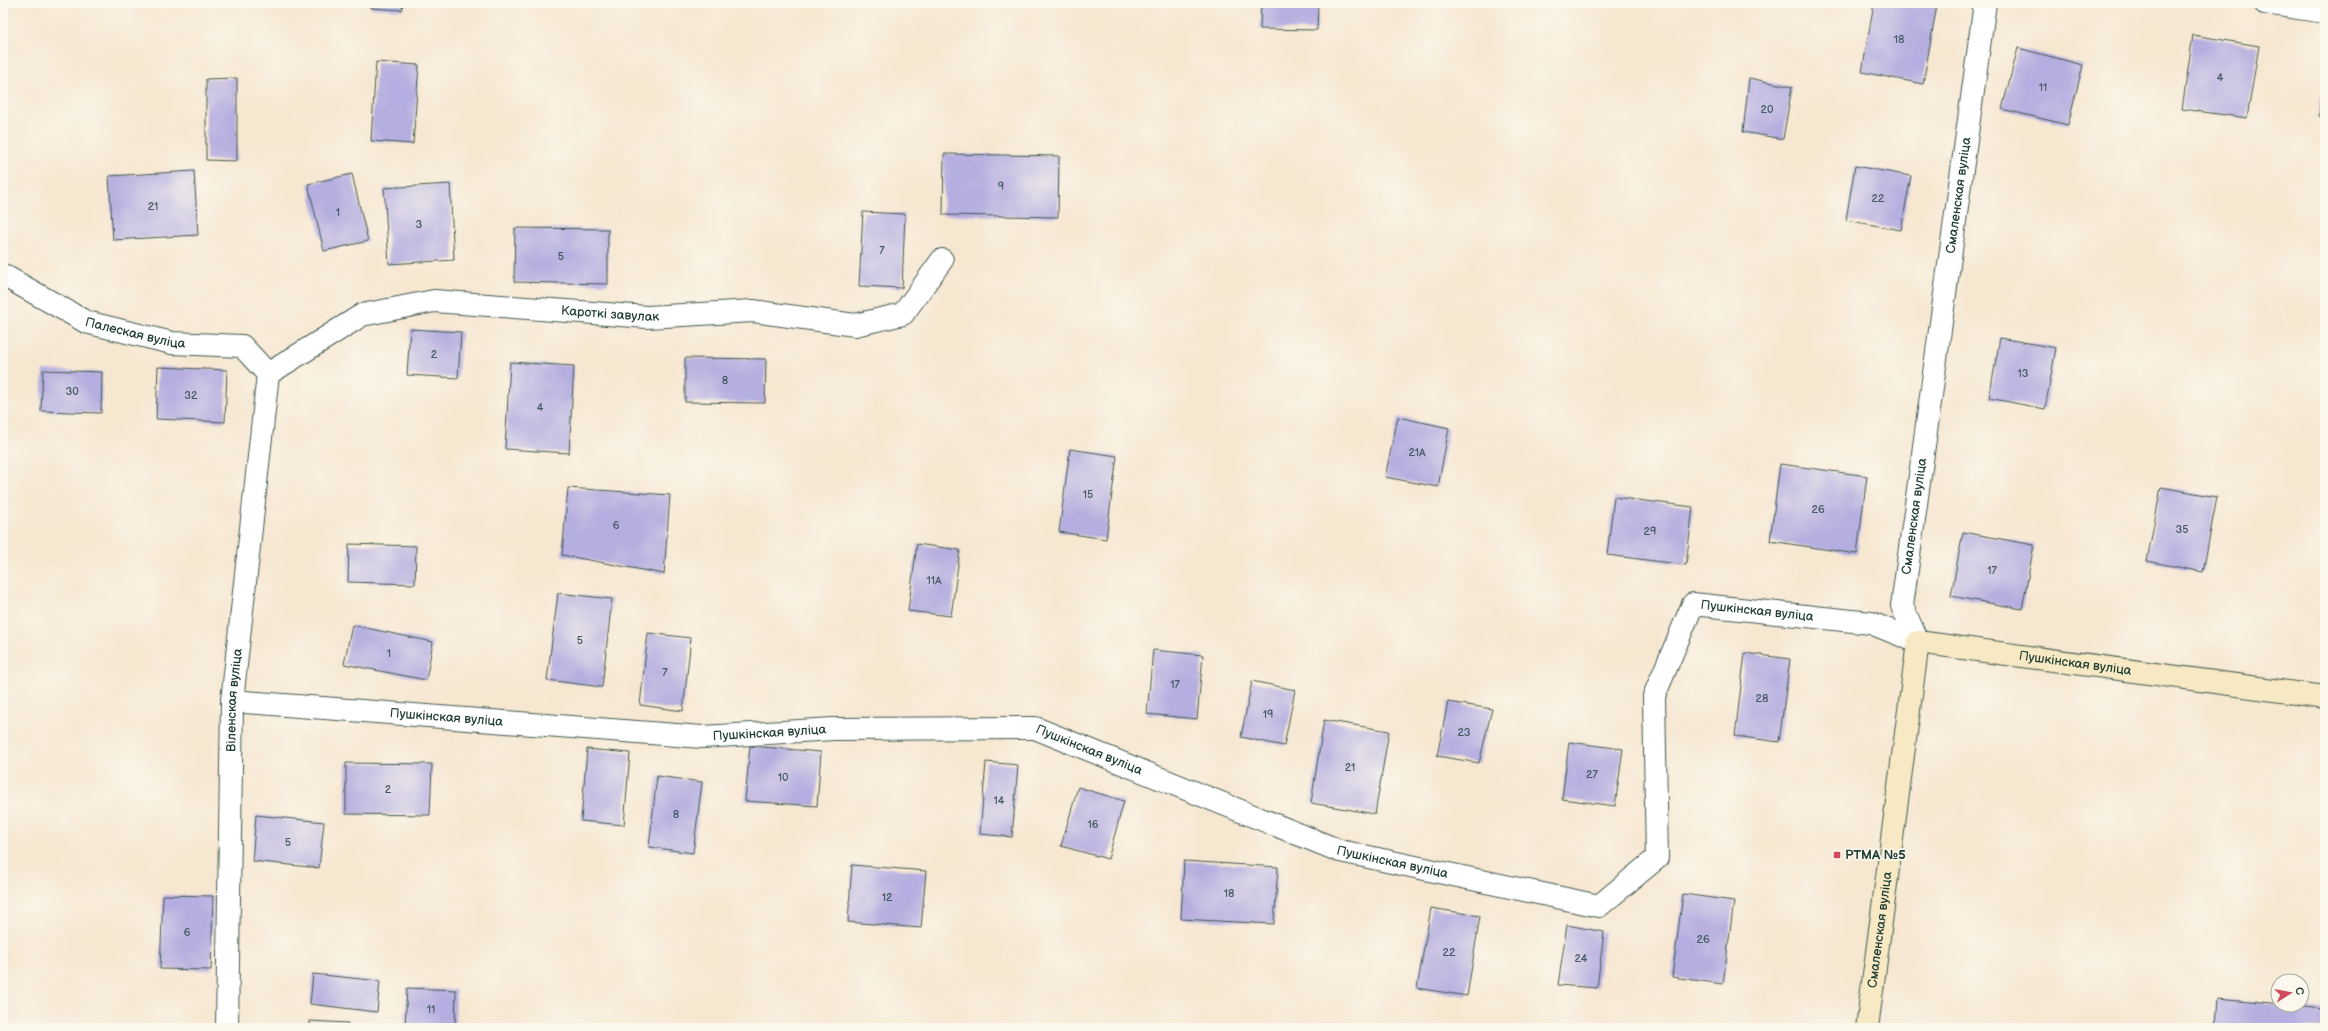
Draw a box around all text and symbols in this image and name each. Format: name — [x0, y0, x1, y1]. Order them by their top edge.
house number: 18 — [1894, 33, 1904, 46]
house number: 4 — [2217, 71, 2224, 84]
house number: 11 — [2039, 81, 2047, 94]
house number: 20 — [1761, 103, 1774, 116]
street label: Смаленская вуліца — [1943, 136, 1975, 254]
house number: 9 — [998, 180, 1004, 193]
house number: 22 — [1872, 192, 1885, 205]
house number: 21 — [148, 200, 158, 213]
house number: 1 — [336, 206, 340, 219]
house number: 3 — [416, 218, 423, 231]
house number: 7 — [879, 244, 885, 257]
house number: 5 — [558, 250, 564, 263]
street label: Кароткі завулак — [561, 303, 660, 325]
street label: Палеская вуліца — [84, 314, 186, 352]
house number: 2 — [431, 348, 438, 361]
house number: 13 — [2017, 367, 2029, 380]
house number: 8 — [722, 374, 728, 387]
house number: 30 — [65, 385, 79, 398]
house number: 32 — [184, 389, 198, 402]
house number: 4 — [537, 401, 544, 414]
house number: 21А — [1408, 446, 1426, 459]
street label: Смаленская вуліца — [1898, 457, 1930, 575]
house number: 15 — [1083, 488, 1093, 501]
house number: 26 — [1811, 503, 1825, 516]
house number: 6 — [613, 519, 620, 532]
house number: 35 — [2175, 523, 2189, 536]
house number: 29 — [1644, 525, 1656, 538]
house number: 17 — [1987, 564, 1997, 577]
house number: 11А — [926, 574, 942, 587]
street label: Пушкінская вуліца — [1700, 597, 1815, 625]
house number: 5 — [577, 634, 583, 647]
street label: Віленская вуліца — [223, 647, 246, 752]
house number: 1 — [387, 647, 391, 660]
street label: Пушкінская вуліца — [2018, 648, 2133, 679]
house number: 7 — [662, 666, 668, 679]
house number: 17 — [1170, 678, 1180, 691]
house number: 28 — [1756, 692, 1768, 705]
street label: Пушкінская вуліца — [389, 705, 504, 730]
house number: 19 — [1263, 708, 1273, 721]
street label: Пушкінская вуліца — [712, 721, 827, 744]
street label: Пушкінская вуліца — [1033, 721, 1145, 779]
house number: 23 — [1457, 726, 1471, 739]
house number: 21 — [1345, 761, 1355, 774]
house number: 27 — [1586, 768, 1599, 781]
house number: 10 — [778, 771, 789, 784]
house number: 2 — [385, 783, 392, 796]
house number: 14 — [994, 794, 1005, 807]
house number: 8 — [673, 808, 679, 821]
house number: 16 — [1088, 818, 1099, 831]
house number: 5 — [285, 836, 291, 849]
street label: Пушкінская вуліца — [1335, 842, 1450, 882]
place label: РТМА №5 — [1845, 847, 1906, 863]
marker: РТМА №5 — [1832, 850, 1842, 860]
street label: Смаленская вуліца — [1864, 870, 1896, 989]
house number: 18 — [1224, 887, 1234, 900]
house number: 12 — [882, 891, 893, 904]
house number: 6 — [184, 926, 191, 939]
house number: 26 — [1696, 933, 1710, 946]
house number: 22 — [1443, 946, 1456, 959]
house number: 24 — [1574, 952, 1588, 965]
north arrow — [2270, 973, 2310, 1013]
text: С — [2292, 986, 2307, 997]
house number: 11 — [427, 1003, 435, 1016]

